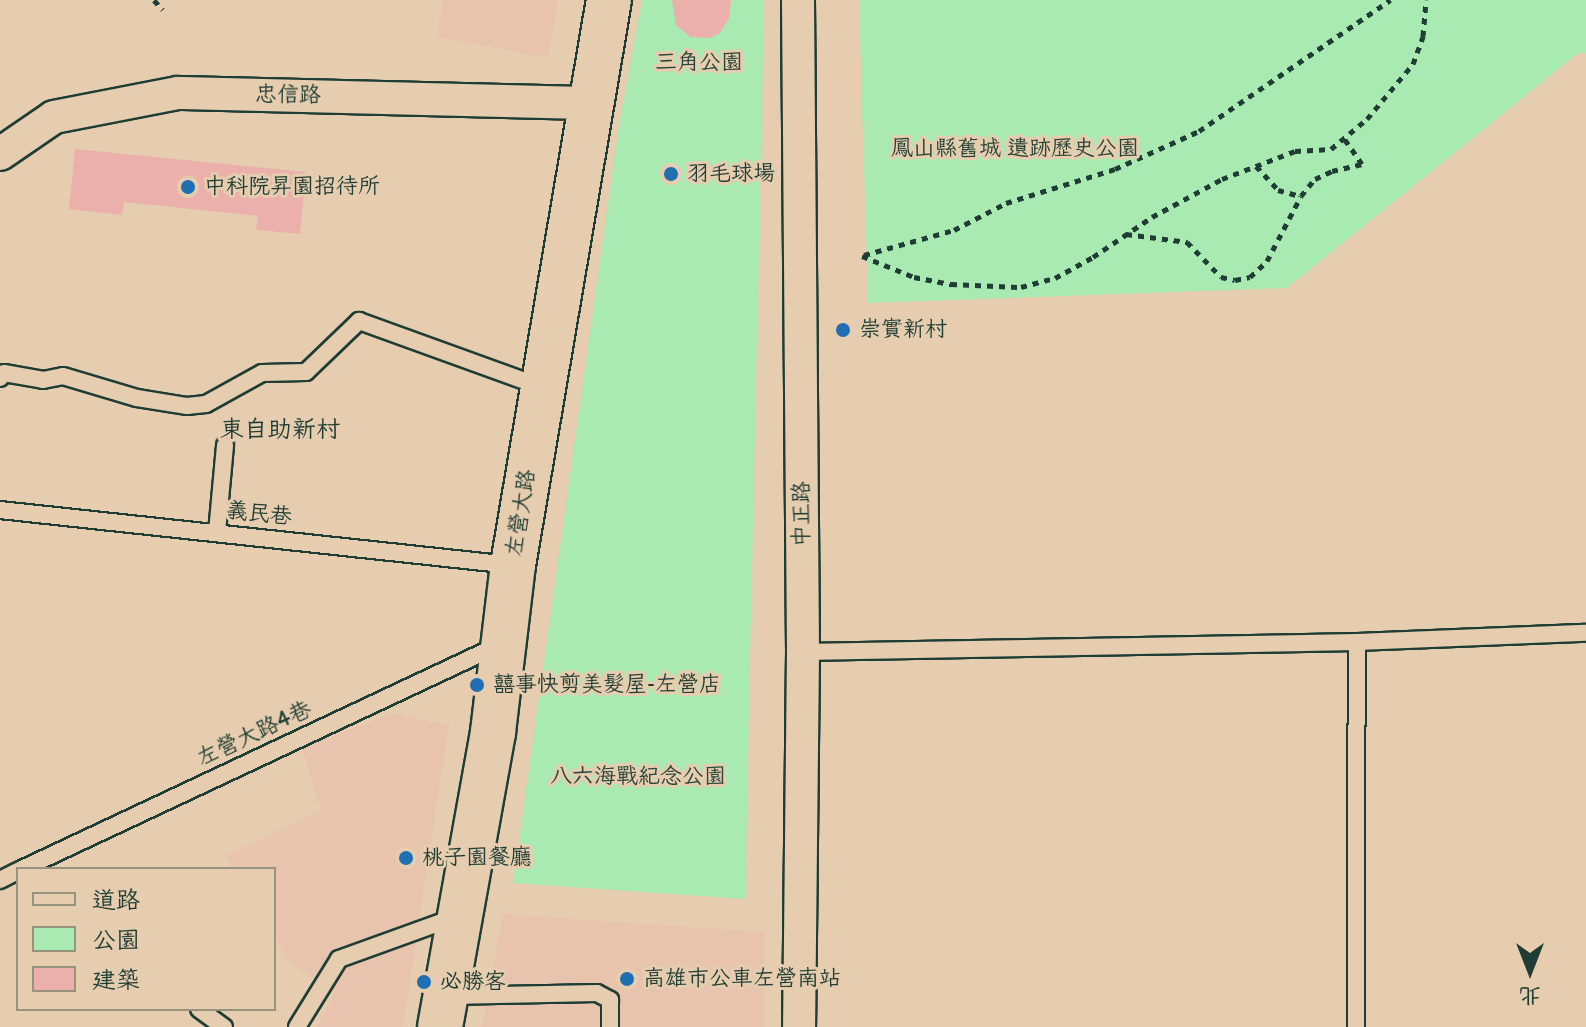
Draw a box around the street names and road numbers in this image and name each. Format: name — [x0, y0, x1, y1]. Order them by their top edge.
street label: 忠信路 — [255, 81, 321, 109]
street label: 左營大路 — [501, 467, 541, 559]
street label: 中正路 — [789, 481, 815, 547]
street label: 義民巷 — [225, 497, 293, 531]
street label: 左營大路4巷 — [192, 696, 316, 772]

